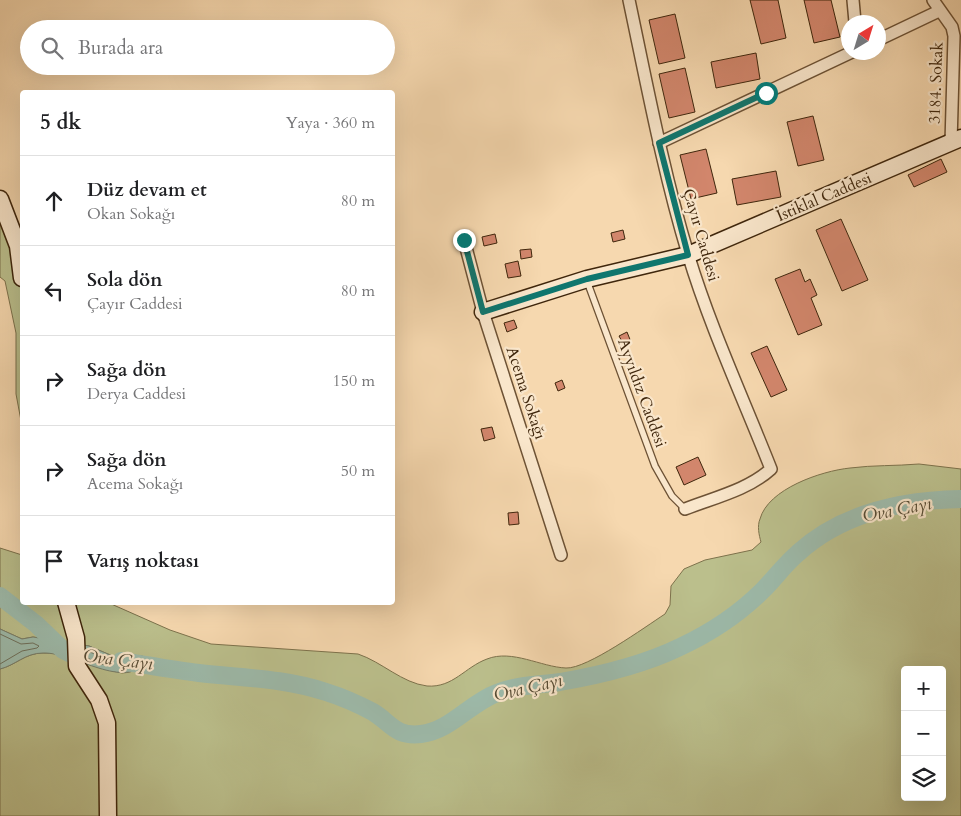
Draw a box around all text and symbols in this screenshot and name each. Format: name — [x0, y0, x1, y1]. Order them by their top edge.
north arrow — [841, 15, 886, 60]
search box — [20, 20, 395, 75]
icon: search — [38, 34, 66, 62]
text: Burada ara — [78, 35, 163, 61]
street label: 3184. Sokak — [924, 41, 948, 124]
route start — [755, 82, 778, 105]
text: 5 dk — [40, 108, 81, 137]
text: Yaya · 360 m — [286, 112, 375, 134]
street label: İstiklal Caddesi — [773, 167, 876, 227]
text: Düz devam et — [87, 177, 207, 203]
street label: Çayır Caddesi — [677, 186, 725, 284]
icon: ahead — [40, 187, 68, 215]
text: 80 m — [341, 190, 375, 212]
text: Okan Sokağı — [87, 203, 175, 225]
route end — [453, 229, 476, 252]
text: Sola dön — [87, 267, 162, 293]
icon: left — [40, 277, 68, 305]
text: 80 m — [341, 280, 375, 302]
text: Çayır Caddesi — [87, 293, 183, 315]
street label: Ayyıldız Caddesi — [612, 335, 672, 451]
street label: Acema Sokağı — [501, 344, 551, 443]
text: Sağa dön — [87, 357, 167, 383]
icon: right — [40, 367, 68, 395]
text: 150 m — [333, 370, 375, 392]
text: Derya Caddesi — [87, 383, 186, 405]
text: Sağa dön — [87, 447, 167, 473]
icon: right — [40, 457, 68, 485]
text: 50 m — [341, 460, 375, 482]
text: Acema Sokağı — [87, 473, 183, 495]
water label: Ova Çayı — [860, 491, 934, 529]
icon: arrive — [40, 547, 68, 575]
text: Varış noktası — [87, 548, 199, 574]
water label: Ova Çayı — [82, 643, 154, 677]
map controls — [901, 666, 946, 801]
button: + — [901, 666, 946, 711]
water label: Ova Çayı — [491, 668, 565, 708]
button: − — [901, 711, 946, 756]
button: layers — [901, 756, 946, 801]

